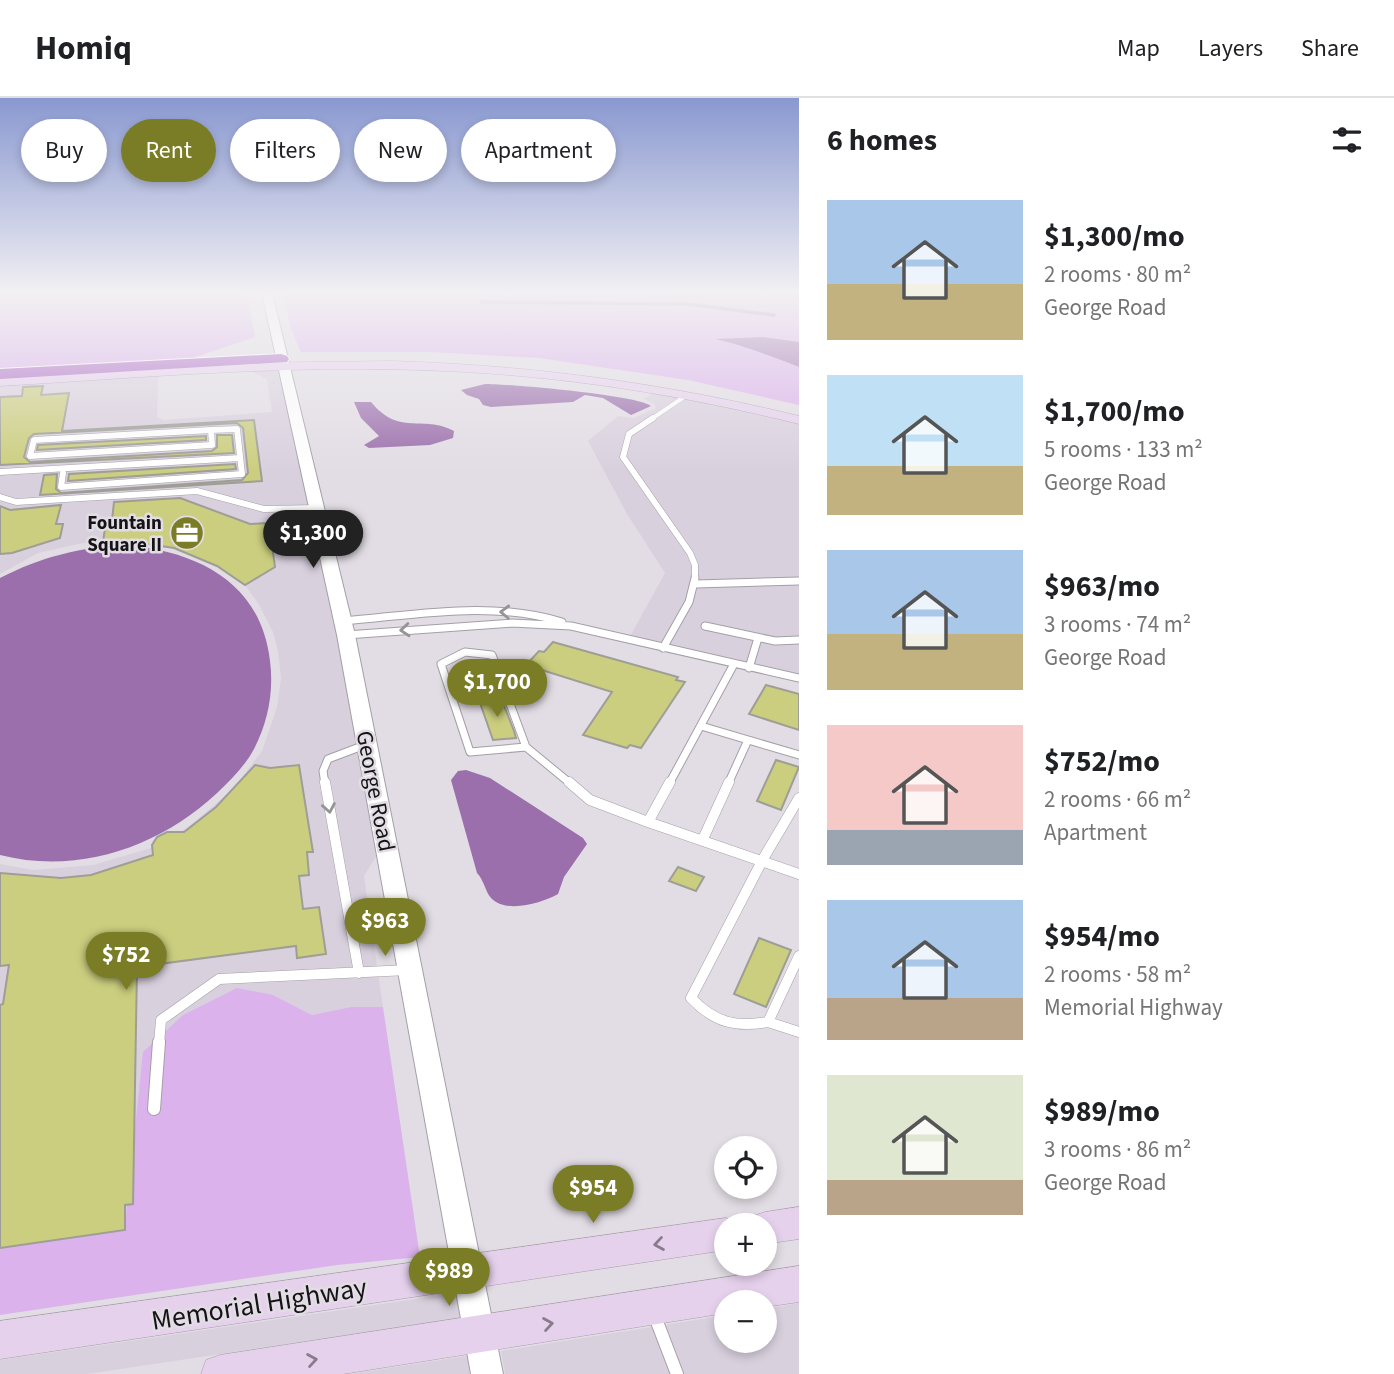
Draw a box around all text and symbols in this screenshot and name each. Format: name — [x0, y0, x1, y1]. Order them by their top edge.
text: Homiq — [35, 25, 132, 72]
text: Map — [1117, 31, 1160, 66]
text: Layers — [1198, 31, 1263, 66]
text: Share — [1301, 31, 1359, 66]
chip: Buy — [21, 119, 107, 182]
chip: Rent — [121, 119, 216, 182]
chip: Filters — [230, 119, 340, 182]
chip: New — [354, 119, 447, 182]
chip: Apartment — [461, 119, 616, 182]
text: 6 homes — [827, 119, 937, 162]
icon: filters — [1328, 121, 1366, 159]
text: $1,300/mo — [1044, 215, 1185, 258]
icon: home — [883, 228, 967, 312]
text: 2 rooms · 80 m² — [1044, 258, 1191, 291]
text: George Road — [1044, 291, 1166, 324]
text: $1,700/mo — [1044, 390, 1185, 433]
icon: home — [883, 403, 967, 487]
text: 5 rooms · 133 m² — [1044, 433, 1203, 466]
text: George Road — [1044, 466, 1166, 499]
place label: Fountain Square II — [87, 510, 162, 559]
pin: $1,300 — [256, 510, 370, 570]
office icon: Fountain Square II — [168, 514, 206, 552]
text: $1,300 — [279, 516, 347, 549]
text: $963/mo — [1044, 565, 1160, 608]
icon: home — [883, 578, 967, 662]
one-way arrow — [499, 604, 510, 619]
text: 3 rooms · 74 m² — [1044, 608, 1191, 641]
one-way arrow — [399, 622, 410, 637]
text: George Road — [1044, 641, 1166, 674]
pin: $1,700 — [440, 660, 554, 719]
text: $1,700 — [463, 665, 531, 698]
street label: George Road — [348, 728, 403, 854]
text: $752/mo — [1044, 740, 1160, 783]
icon: home — [883, 753, 967, 837]
text: 2 rooms · 66 m² — [1044, 783, 1191, 816]
one-way arrow — [321, 802, 336, 814]
text: Apartment — [1044, 816, 1147, 849]
pin: $963 — [344, 898, 426, 958]
text: $963 — [361, 904, 409, 937]
text: $954/mo — [1044, 915, 1160, 958]
icon: home — [883, 928, 967, 1012]
pin: $752 — [85, 932, 167, 992]
text: $752 — [102, 938, 150, 971]
text: 2 rooms · 58 m² — [1044, 958, 1191, 991]
text: Memorial Highway — [1044, 991, 1223, 1024]
text: $989/mo — [1044, 1090, 1160, 1133]
icon: home — [883, 1103, 967, 1187]
text: 3 rooms · 86 m² — [1044, 1133, 1191, 1166]
map controls — [714, 1136, 777, 1353]
button: locate — [714, 1136, 777, 1199]
pin: $954 — [552, 1166, 634, 1225]
text: George Road — [1044, 1166, 1166, 1199]
text: $954 — [569, 1171, 617, 1204]
button: + — [714, 1213, 777, 1276]
one-way arrow — [653, 1236, 665, 1251]
pin: $989 — [408, 1248, 490, 1308]
text: $989 — [425, 1254, 473, 1287]
street label: Memorial Highway — [149, 1267, 370, 1341]
button: − — [714, 1290, 777, 1353]
one-way arrow — [542, 1316, 554, 1331]
one-way arrow — [306, 1353, 318, 1368]

